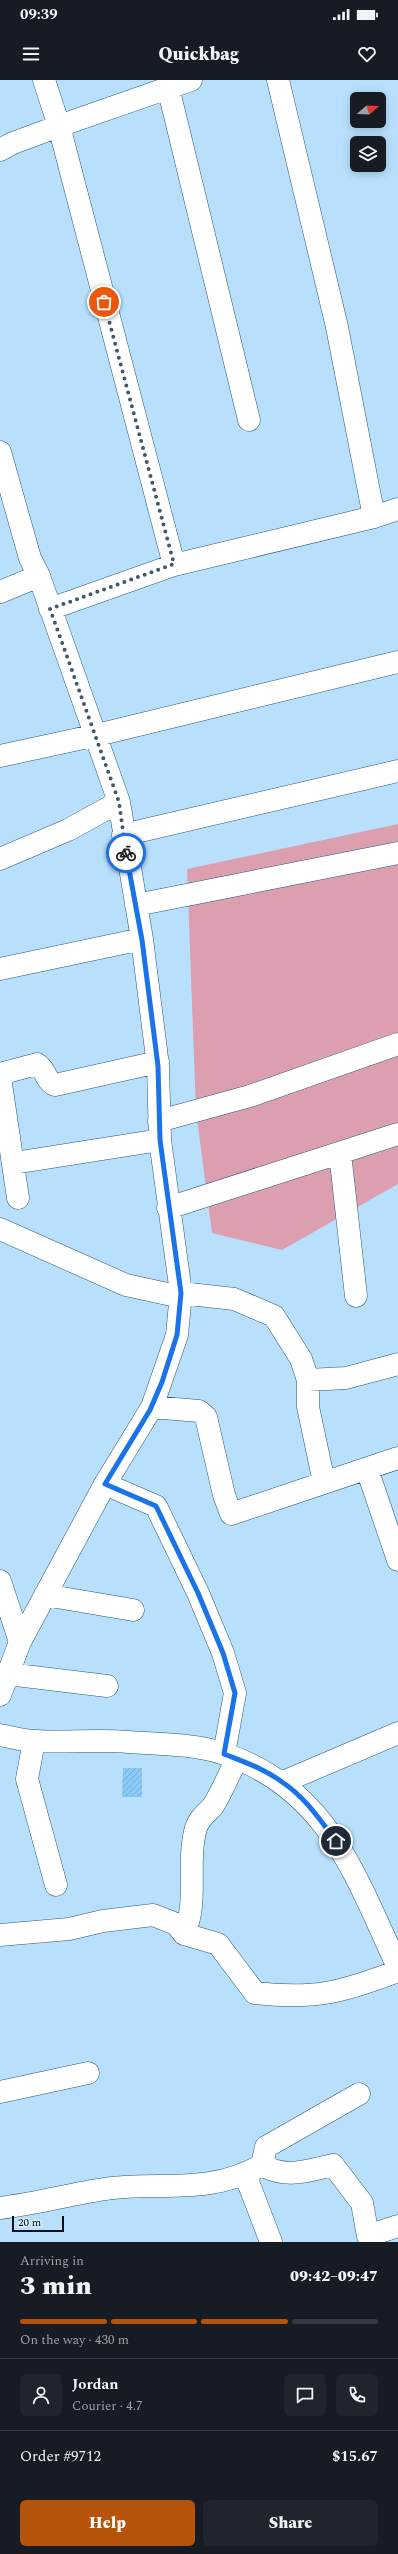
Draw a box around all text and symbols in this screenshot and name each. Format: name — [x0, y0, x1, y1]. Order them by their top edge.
text: 09:39 — [20, 3, 58, 26]
text: Quickbag — [159, 41, 239, 68]
icon: menu — [20, 43, 42, 65]
icon: heart — [356, 43, 378, 65]
north arrow — [350, 92, 386, 128]
map controls — [350, 92, 386, 172]
button: layers — [350, 136, 386, 172]
pin — [87, 285, 121, 319]
icon: bag — [93, 291, 115, 313]
courier — [106, 833, 146, 873]
icon: bike — [115, 842, 137, 864]
pin — [319, 1824, 353, 1858]
icon: home — [325, 1830, 347, 1852]
scale bar — [12, 2214, 64, 2233]
text: 20 m — [18, 2214, 41, 2231]
text: Arriving in — [20, 2251, 84, 2271]
text: 09:42–09:47 — [290, 2265, 378, 2288]
text: 3 min — [20, 2266, 92, 2306]
text: On the way · 430 m — [20, 2330, 129, 2350]
text: Jordan — [72, 2373, 119, 2396]
button: person — [20, 2374, 62, 2416]
button: chat — [284, 2374, 326, 2416]
button: phone — [336, 2374, 378, 2416]
text: Courier · 4.7 — [72, 2396, 142, 2416]
text: Order #9712 — [20, 2445, 101, 2468]
text: $15.67 — [332, 2445, 378, 2468]
button: Help — [20, 2500, 195, 2546]
button: Share — [203, 2500, 378, 2546]

